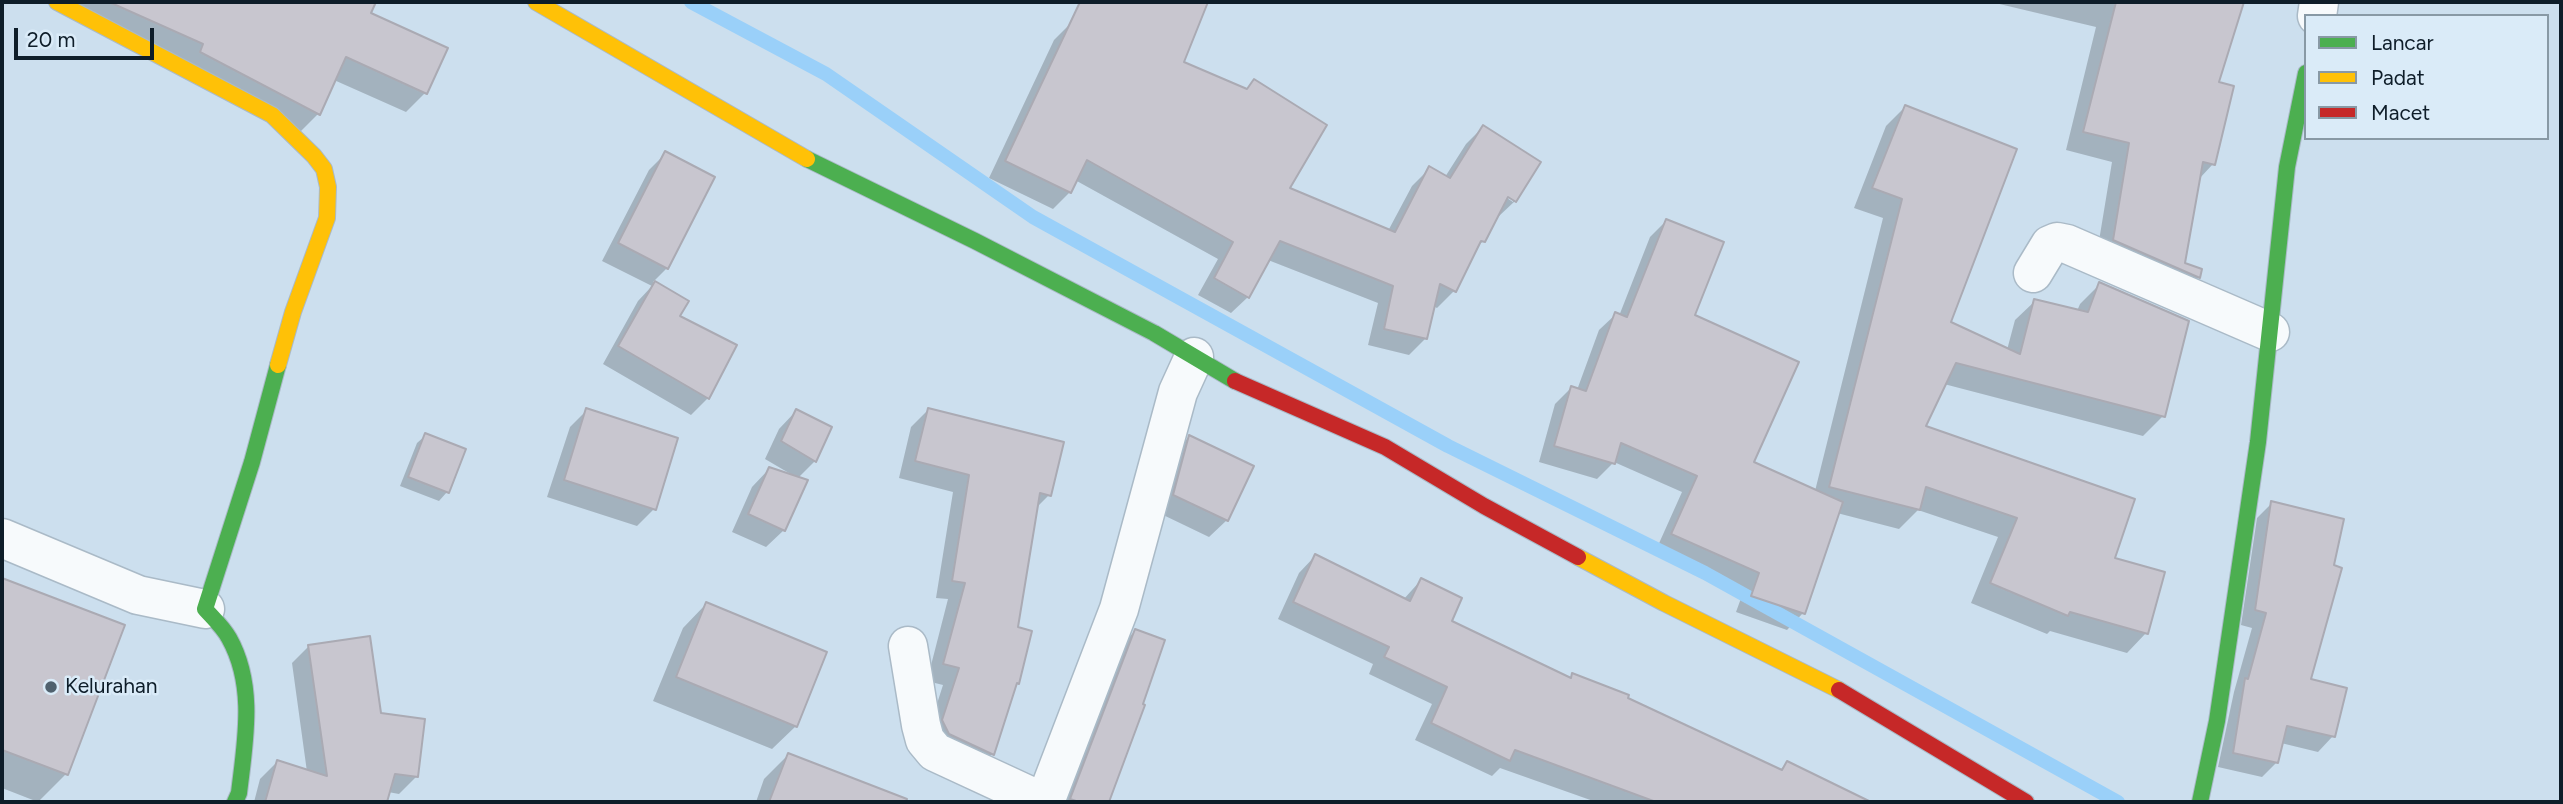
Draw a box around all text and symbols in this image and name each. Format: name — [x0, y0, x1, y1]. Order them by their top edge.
scale bar — [18, 14, 158, 58]
legend — [2304, 14, 2549, 140]
text: 20 m — [27, 27, 75, 52]
text: Lancar — [2371, 30, 2434, 55]
text: Padat — [2371, 65, 2425, 90]
text: Macet — [2371, 100, 2430, 125]
place label: Kelurahan — [65, 674, 157, 700]
marker: Kelurahan — [43, 679, 59, 695]

